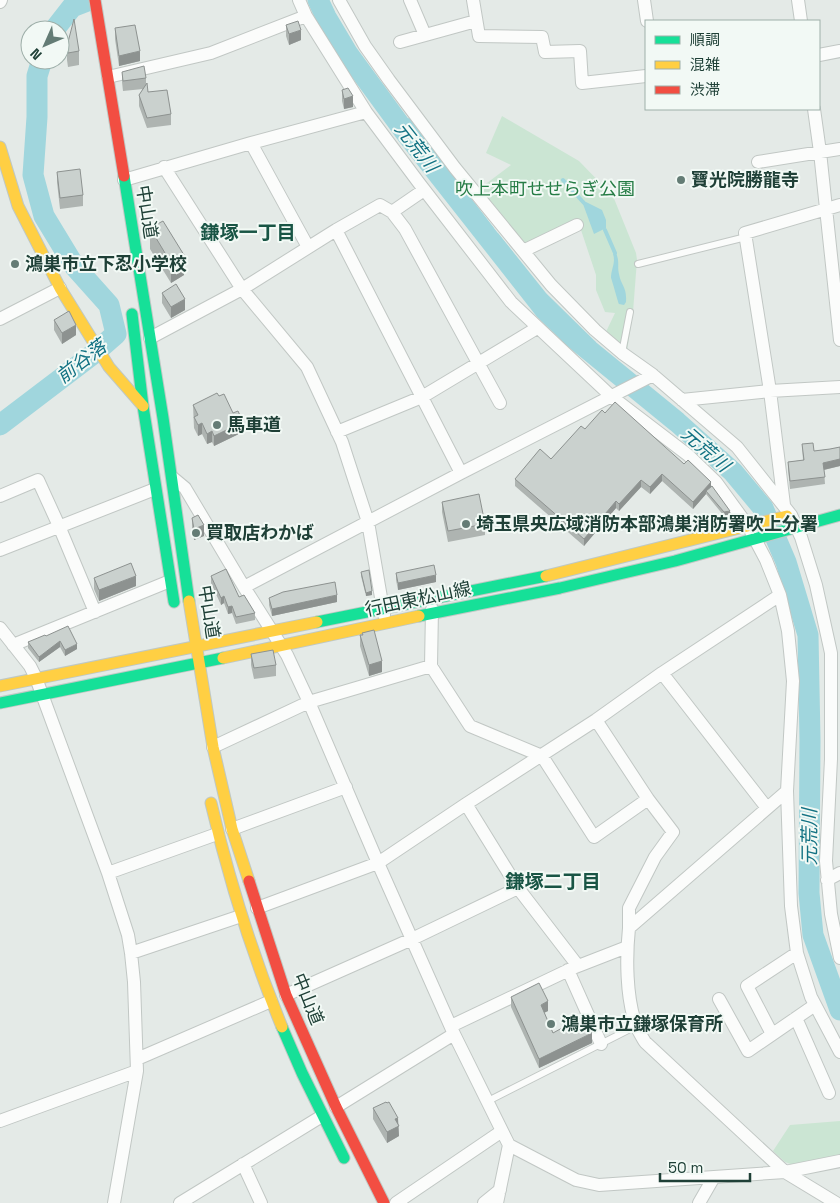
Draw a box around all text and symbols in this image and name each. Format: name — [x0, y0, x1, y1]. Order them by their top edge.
north arrow — [20, 20, 70, 70]
legend — [645, 20, 820, 110]
text: 順調 — [690, 30, 720, 49]
text: N — [26, 45, 45, 64]
text: 混雑 — [690, 55, 720, 74]
text: 渋滞 — [690, 80, 720, 99]
water label: 元荒川 — [389, 117, 445, 179]
place label: 寶光院勝龍寺 — [691, 168, 799, 191]
marker: 寶光院勝龍寺 — [675, 174, 687, 186]
park label: 吹上本町せせらぎ公園 — [455, 177, 635, 200]
street label: 中山道 — [132, 183, 163, 240]
district label: 鎌塚一丁目 — [199, 220, 296, 245]
place label: 鴻巣市立下忍小学校 — [25, 252, 187, 275]
marker: 鴻巣市立下忍小学校 — [9, 258, 21, 270]
water label: 前谷落 — [51, 332, 114, 389]
place label: 馬車道 — [227, 413, 281, 436]
marker: 馬車道 — [211, 419, 223, 431]
water label: 元荒川 — [676, 421, 737, 479]
place label: 埼玉県央広域消防本部鴻巣消防署吹上分署 — [476, 512, 818, 535]
marker: 埼玉県央広域消防本部鴻巣消防署吹上分署 — [460, 518, 472, 530]
place label: 買取店わかば — [206, 521, 314, 544]
marker: 買取店わかば — [190, 527, 202, 539]
street label: 行田東松山線 — [363, 576, 473, 621]
street label: 中山道 — [194, 583, 225, 640]
water label: 元荒川 — [797, 807, 822, 866]
district label: 鎌塚二丁目 — [504, 869, 601, 894]
street label: 中山道 — [288, 969, 329, 1028]
place label: 鴻巣市立鎌塚保育所 — [561, 1012, 723, 1035]
marker: 鴻巣市立鎌塚保育所 — [545, 1018, 557, 1030]
scale bar — [660, 1150, 750, 1182]
text: 50 m — [668, 1158, 703, 1177]

